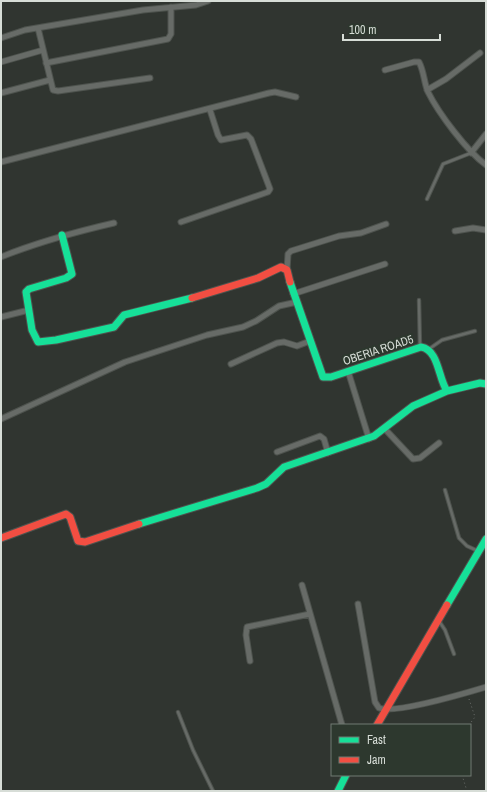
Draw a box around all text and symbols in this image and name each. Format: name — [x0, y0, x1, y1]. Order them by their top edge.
scale bar — [343, 16, 440, 42]
text: 100 m — [349, 22, 376, 38]
street label: OBERIA ROAD5 — [341, 331, 416, 369]
legend — [331, 724, 471, 776]
text: Fast — [367, 732, 386, 748]
text: Jam — [367, 752, 386, 768]

